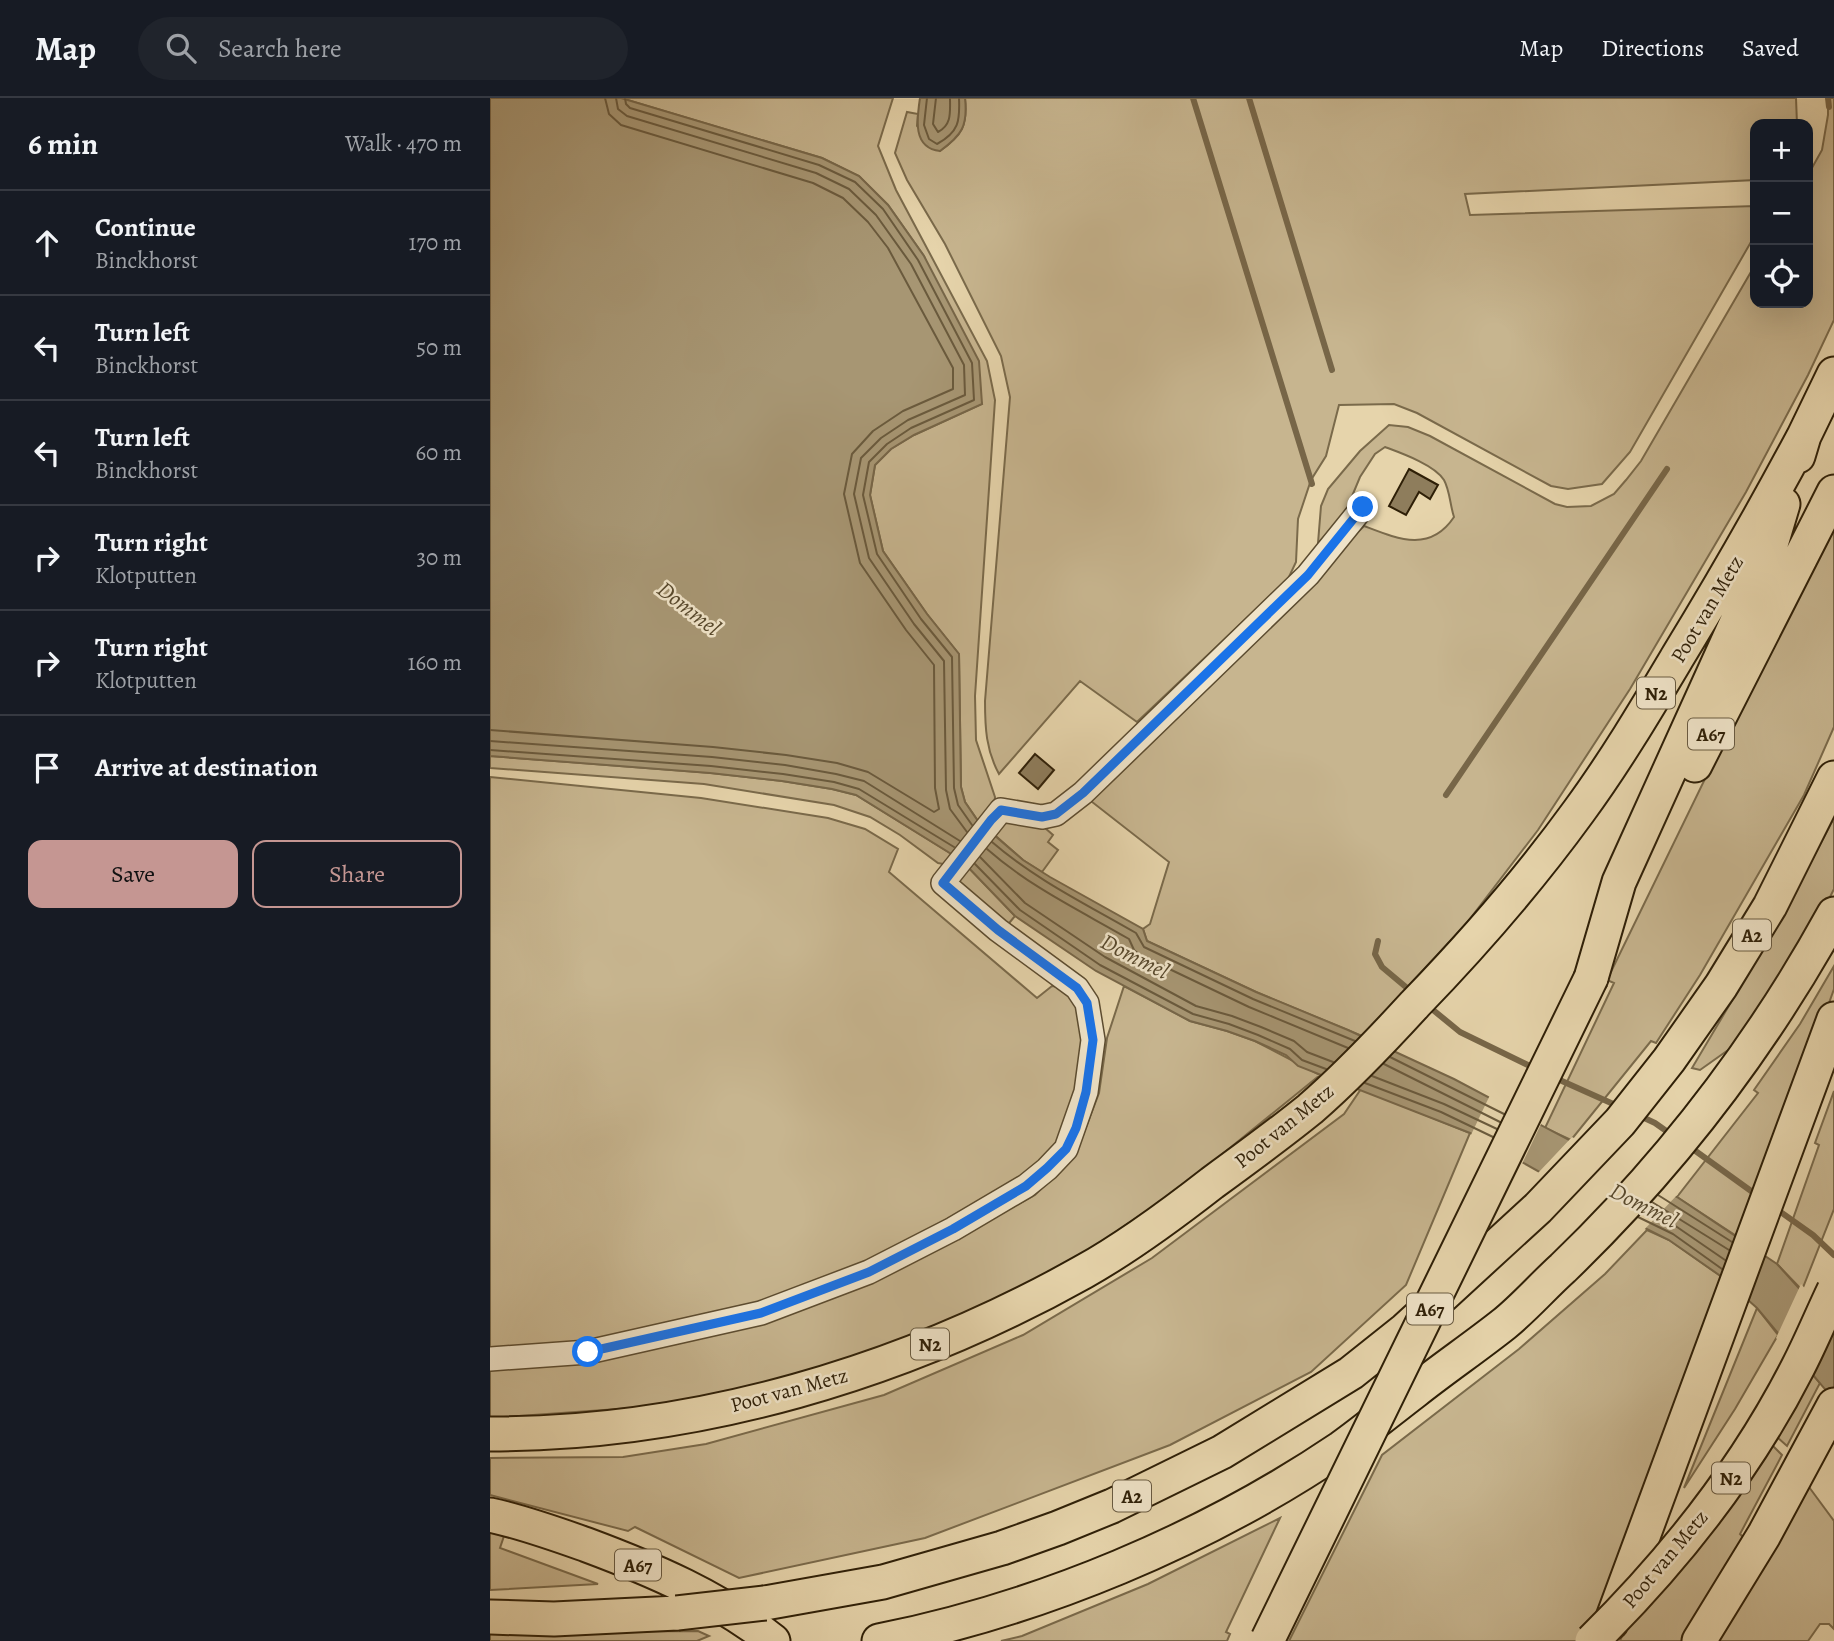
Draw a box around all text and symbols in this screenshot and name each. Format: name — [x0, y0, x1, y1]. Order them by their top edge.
search box — [138, 17, 628, 80]
text: Map — [35, 26, 96, 71]
icon: search — [162, 29, 200, 67]
text: Search here — [218, 31, 342, 66]
text: Map — [1519, 32, 1563, 64]
text: Directions — [1601, 32, 1704, 64]
text: Saved — [1742, 32, 1799, 64]
map controls — [1750, 119, 1813, 308]
button: + — [1750, 119, 1813, 182]
text: 6 min — [28, 124, 98, 164]
text: Walk · 470 m — [345, 128, 462, 159]
button: − — [1750, 182, 1813, 245]
text: Continue — [95, 210, 196, 245]
icon: ahead — [28, 224, 66, 262]
text: 170 m — [409, 227, 462, 258]
text: Binckhorst — [95, 245, 198, 276]
button: locate — [1750, 245, 1813, 308]
text: Turn left — [95, 315, 190, 350]
icon: left — [28, 329, 66, 367]
text: 50 m — [416, 332, 462, 363]
text: Binckhorst — [95, 350, 198, 381]
text: Turn left — [95, 420, 190, 455]
icon: left — [28, 434, 66, 472]
text: 60 m — [415, 437, 462, 468]
text: Binckhorst — [95, 455, 198, 486]
route end — [1347, 491, 1378, 522]
text: Turn right — [95, 525, 208, 560]
icon: right — [28, 539, 66, 577]
text: 30 m — [416, 542, 462, 573]
street label: Poot van Metz — [1664, 550, 1750, 668]
text: Klotputten — [95, 560, 197, 591]
water label: Dommel — [650, 574, 727, 643]
text: Turn right — [95, 630, 208, 665]
icon: right — [28, 644, 66, 682]
text: 160 m — [408, 647, 462, 678]
text: Klotputten — [95, 665, 197, 696]
road number: N2 — [1637, 678, 1675, 708]
road number: A67 — [1688, 719, 1734, 750]
icon: arrive — [28, 749, 66, 787]
text: Arrive at destination — [95, 750, 318, 785]
button: Save — [28, 840, 238, 908]
button: Share — [252, 840, 462, 908]
road number: A2 — [1733, 920, 1771, 950]
water label: Dommel — [1095, 926, 1174, 987]
street label: Poot van Metz — [1228, 1077, 1340, 1175]
water label: Dommel — [1604, 1175, 1683, 1236]
road number: A67 — [1407, 1294, 1453, 1324]
road number: N2 — [911, 1328, 949, 1360]
route start — [572, 1336, 603, 1367]
street label: Poot van Metz — [727, 1361, 851, 1419]
road number: N2 — [1712, 1462, 1750, 1494]
road number: A2 — [1113, 1480, 1151, 1512]
street label: Poot van Metz — [1616, 1504, 1714, 1614]
road number: A67 — [615, 1550, 661, 1581]

